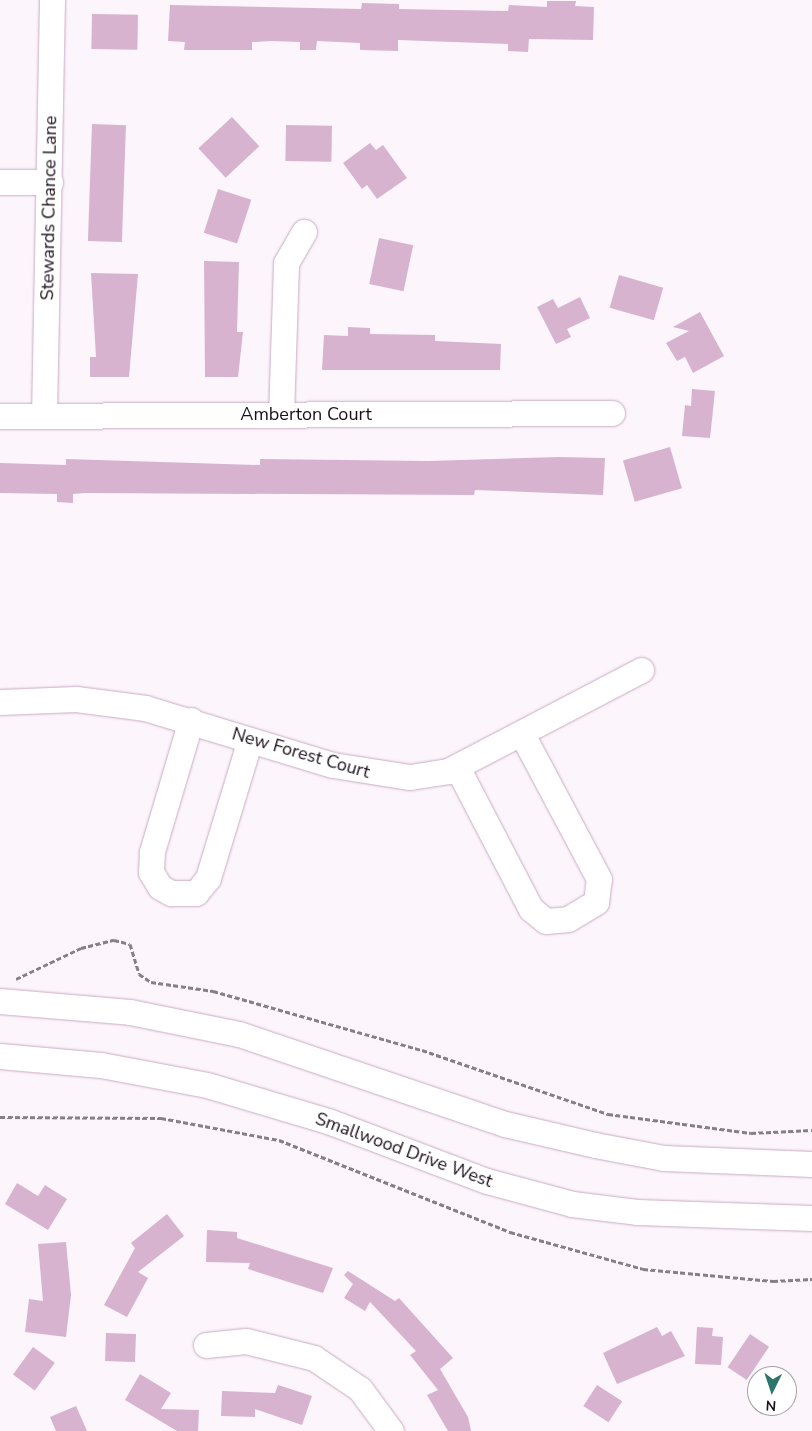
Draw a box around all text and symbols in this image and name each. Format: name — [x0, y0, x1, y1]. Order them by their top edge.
street label: Stewards Chance Lane — [37, 115, 61, 301]
street label: Amberton Court — [240, 403, 372, 425]
street label: New Forest Court — [230, 723, 372, 783]
street label: Smallwood Drive West — [312, 1108, 496, 1192]
north arrow — [747, 1366, 797, 1416]
text: N — [765, 1396, 777, 1415]

